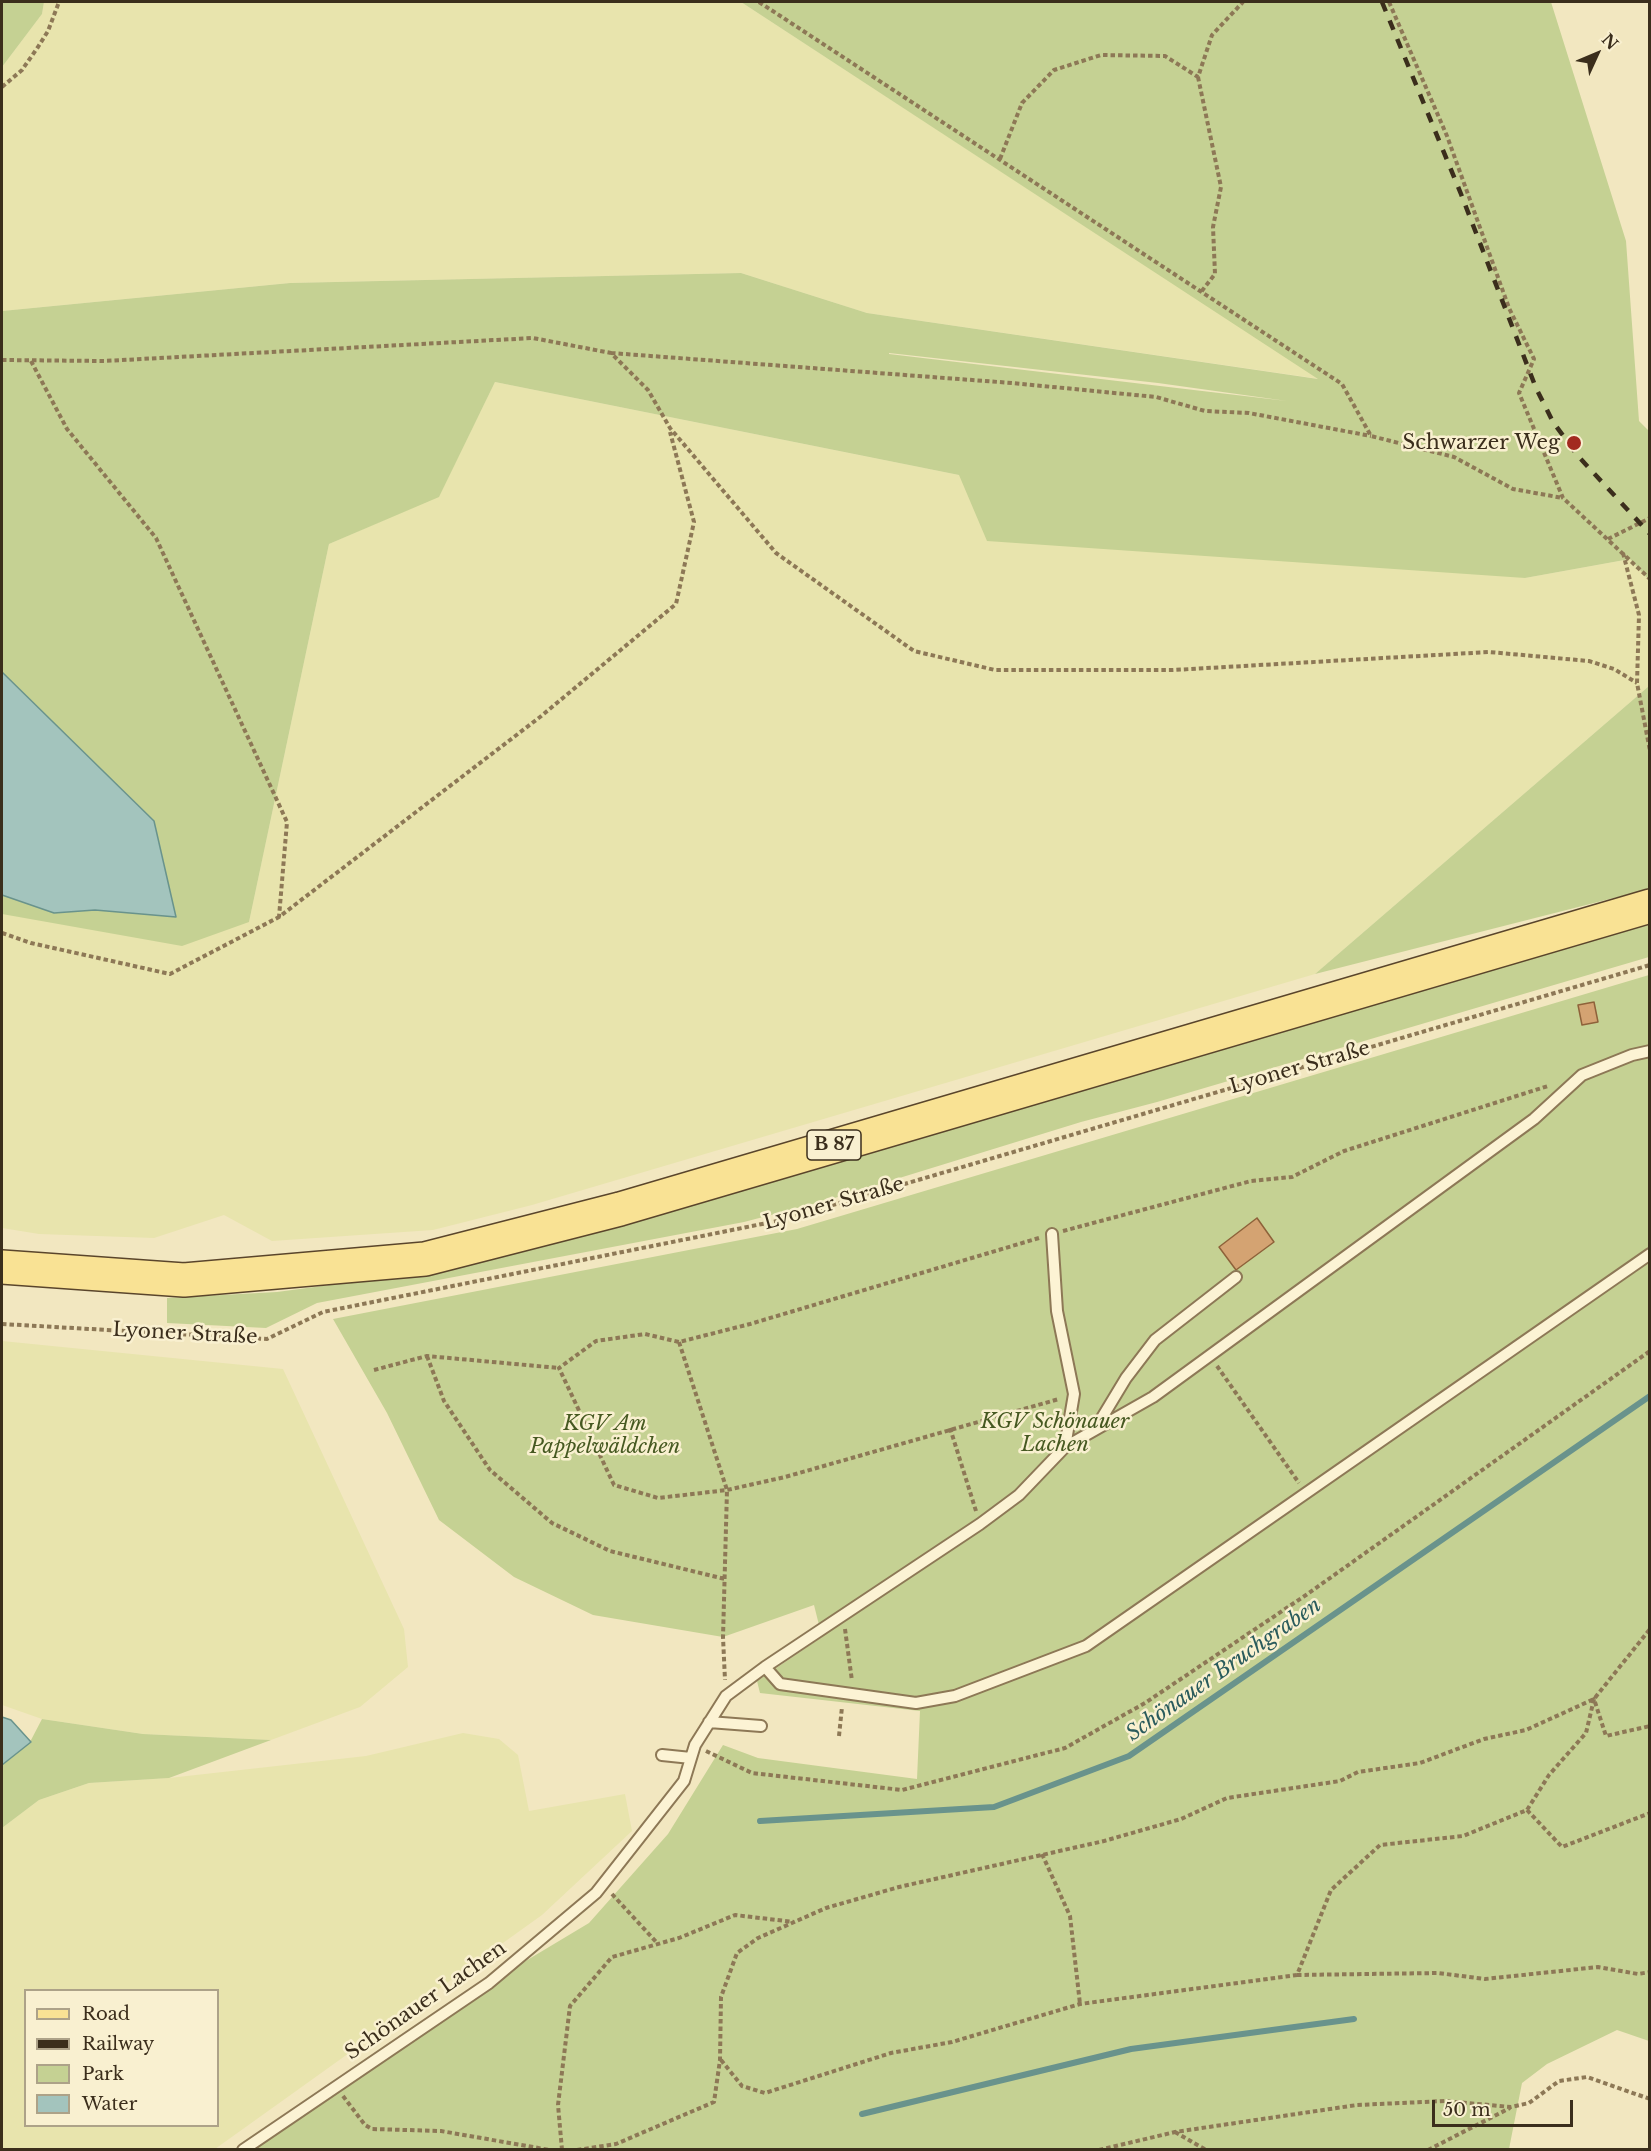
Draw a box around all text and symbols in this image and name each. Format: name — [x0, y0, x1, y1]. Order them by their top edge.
north arrow — [1567, 24, 1627, 84]
text: N — [1598, 29, 1622, 54]
place label: Schwarzer Weg — [1402, 431, 1560, 455]
marker: Schwarzer Weg — [1565, 434, 1583, 452]
street label: Lyoner Straße — [1227, 1036, 1373, 1100]
road number: B 87 — [807, 1130, 861, 1160]
street label: Lyoner Straße — [761, 1172, 907, 1236]
street label: Lyoner Straße — [112, 1318, 258, 1350]
park label: KGV Schönauer Lachen — [981, 1410, 1129, 1457]
park label: KGV Am Pappelwäldchen — [530, 1412, 680, 1459]
water label: Schönauer Bruchgraben — [1122, 1593, 1326, 1747]
street label: Schönauer Lachen — [341, 1936, 511, 2066]
legend — [24, 1989, 219, 2127]
text: Road — [82, 2003, 130, 2025]
text: Railway — [82, 2033, 154, 2055]
text: Park — [82, 2063, 124, 2085]
scale bar — [1435, 2088, 1576, 2126]
text: Water — [82, 2093, 137, 2115]
text: 50 m — [1443, 2099, 1491, 2121]

